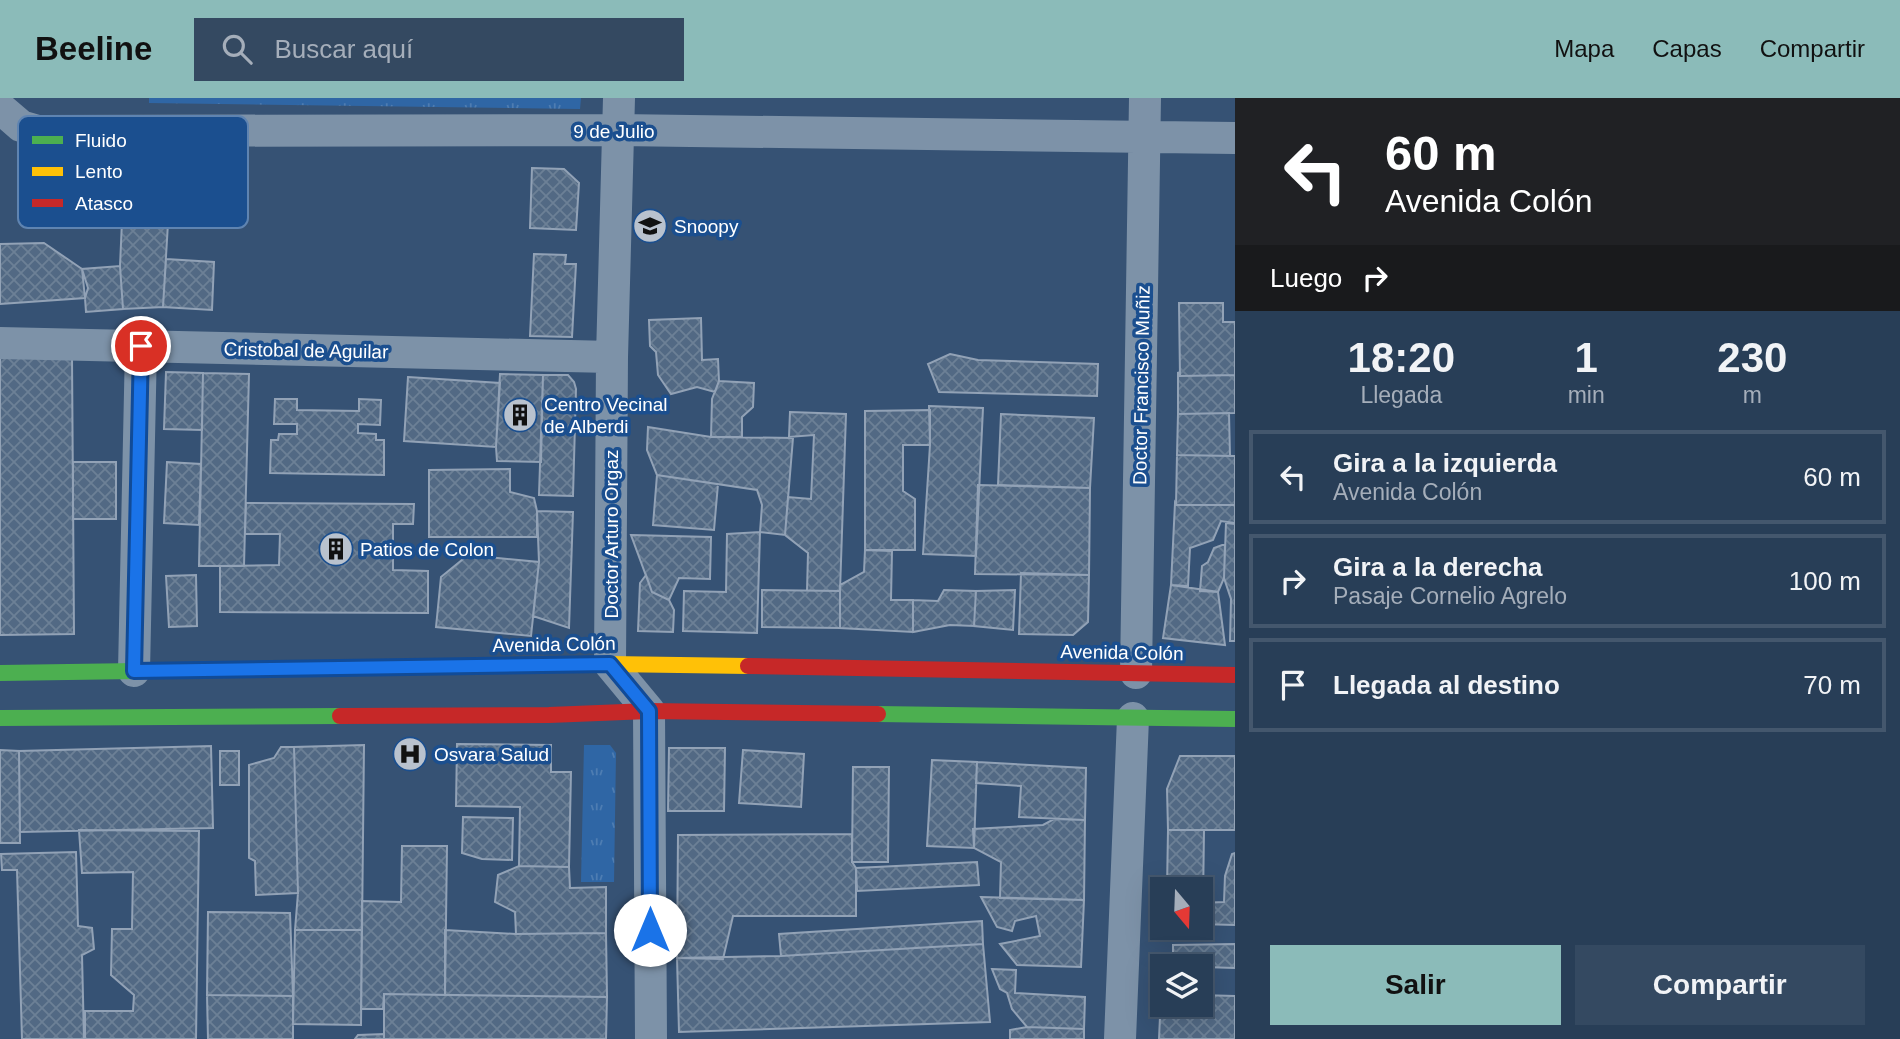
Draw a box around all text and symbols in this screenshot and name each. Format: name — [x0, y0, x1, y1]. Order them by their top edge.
search box — [194, 18, 684, 81]
text: Beeline — [35, 30, 152, 67]
icon: search — [218, 30, 256, 68]
text: Buscar aquí — [274, 34, 413, 64]
text: Mapa — [1554, 35, 1614, 62]
text: Capas — [1652, 35, 1722, 62]
text: Compartir — [1760, 35, 1865, 62]
legend — [18, 116, 248, 228]
street label: 9 de Julio — [573, 121, 655, 142]
icon: left — [1270, 126, 1361, 217]
text: 60 m — [1385, 126, 1497, 180]
text: Fluido — [75, 130, 127, 151]
text: Lento — [75, 161, 123, 182]
text: Avenida Colón — [1385, 183, 1593, 219]
text: Atasco — [75, 193, 133, 214]
school or university icon: Snoopy — [631, 207, 669, 245]
place label: Snoopy — [674, 216, 739, 237]
icon: right — [1356, 259, 1394, 297]
text: Luego — [1270, 263, 1342, 293]
street label: Doctor Francisco Muñiz — [1129, 285, 1154, 485]
pin — [111, 316, 171, 376]
icon: arrive — [122, 327, 160, 365]
text: 18:20 — [1348, 334, 1455, 381]
text: 1 — [1574, 334, 1598, 381]
text: 230 — [1717, 334, 1787, 381]
street label: Cristobal de Aguilar — [223, 339, 389, 362]
text: Llegada — [1360, 382, 1442, 408]
text: min — [1568, 382, 1605, 408]
text: m — [1743, 382, 1762, 408]
place label: Centro Vecinal de Alberdi — [544, 394, 668, 437]
building icon: Centro Vecinal de Alberdi — [501, 396, 539, 434]
text: Gira a la izquierda — [1333, 448, 1557, 478]
street label: Doctor Arturo Orgaz — [601, 450, 622, 618]
icon: left — [1274, 458, 1312, 496]
text: 60 m — [1803, 462, 1861, 492]
text: Avenida Colón — [1333, 479, 1482, 505]
building icon: Patios de Colon — [317, 530, 355, 568]
place label: Patios de Colon — [360, 539, 494, 560]
text: Gira a la derecha — [1333, 552, 1543, 582]
icon: right — [1274, 562, 1312, 600]
text: 100 m — [1789, 566, 1861, 596]
text: Pasaje Cornelio Agrelo — [1333, 583, 1567, 609]
street label: Avenida Colón — [492, 633, 616, 656]
street label: Avenida Colón — [1060, 641, 1184, 664]
icon: arrive — [1274, 666, 1312, 704]
text: Llegada al destino — [1333, 670, 1560, 700]
text: 70 m — [1803, 670, 1861, 700]
hospital icon: Osvara Salud — [391, 735, 429, 773]
place label: Osvara Salud — [434, 744, 549, 765]
north arrow — [1150, 877, 1213, 940]
map controls — [1150, 877, 1213, 1017]
position arrow — [613, 893, 687, 967]
button: Salir — [1270, 945, 1561, 1025]
button: Compartir — [1575, 945, 1865, 1025]
button: layers — [1150, 954, 1213, 1017]

